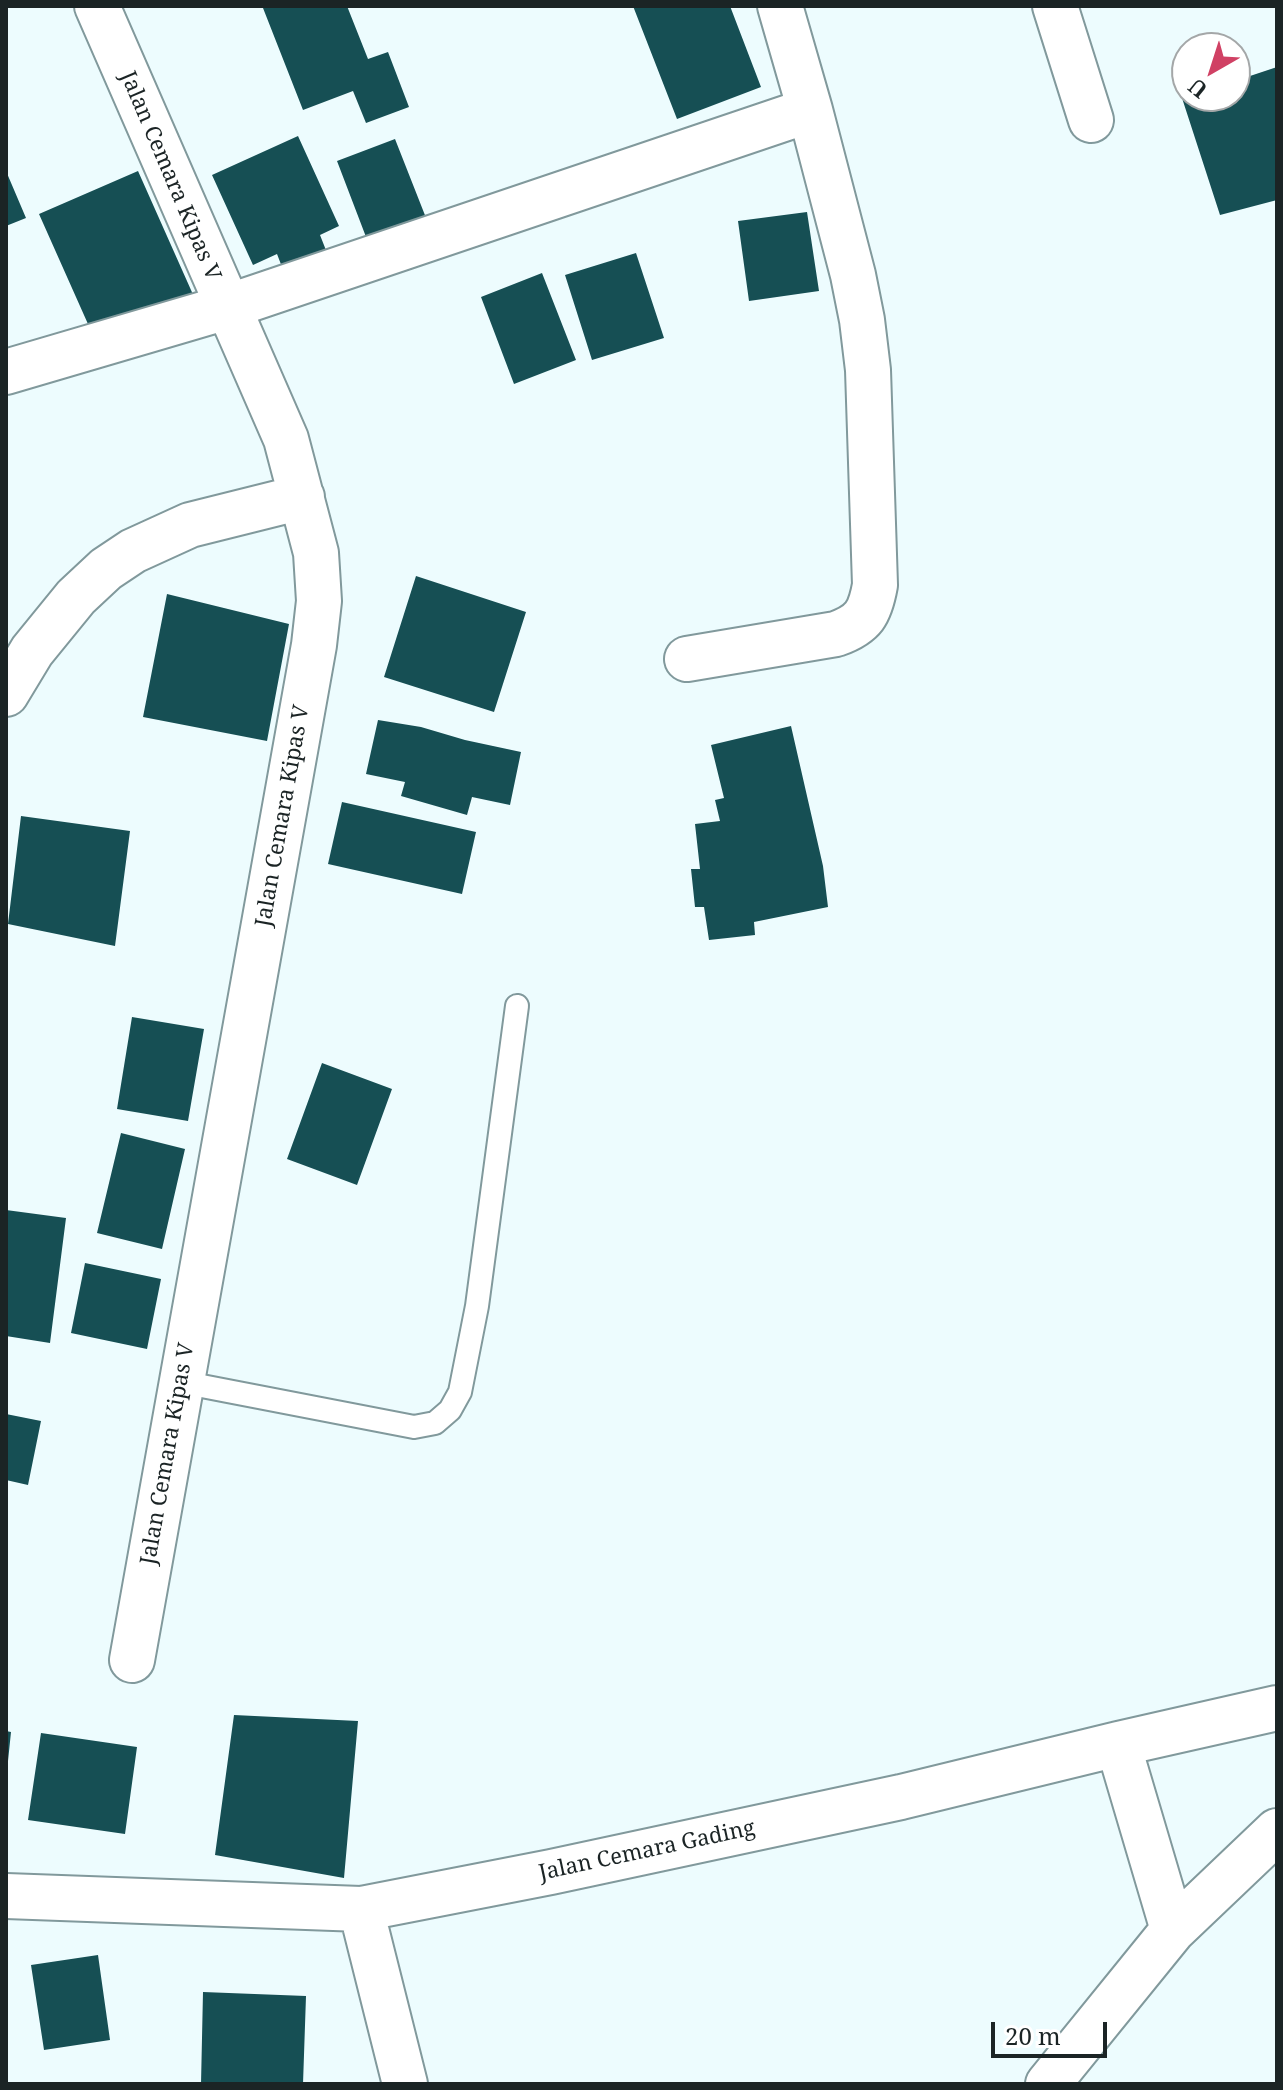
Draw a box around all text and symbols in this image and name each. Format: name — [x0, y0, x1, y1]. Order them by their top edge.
north arrow — [1171, 32, 1251, 112]
street label: Jalan Cemara Kipas V — [114, 67, 226, 285]
text: U — [1181, 72, 1213, 106]
street label: Jalan Cemara Kipas V — [250, 703, 316, 929]
street label: Jalan Cemara Kipas V — [135, 1341, 201, 1567]
street label: Jalan Cemara Gading — [536, 1815, 758, 1887]
scale bar — [995, 2006, 1111, 2056]
text: 20 m — [1005, 2019, 1061, 2052]

